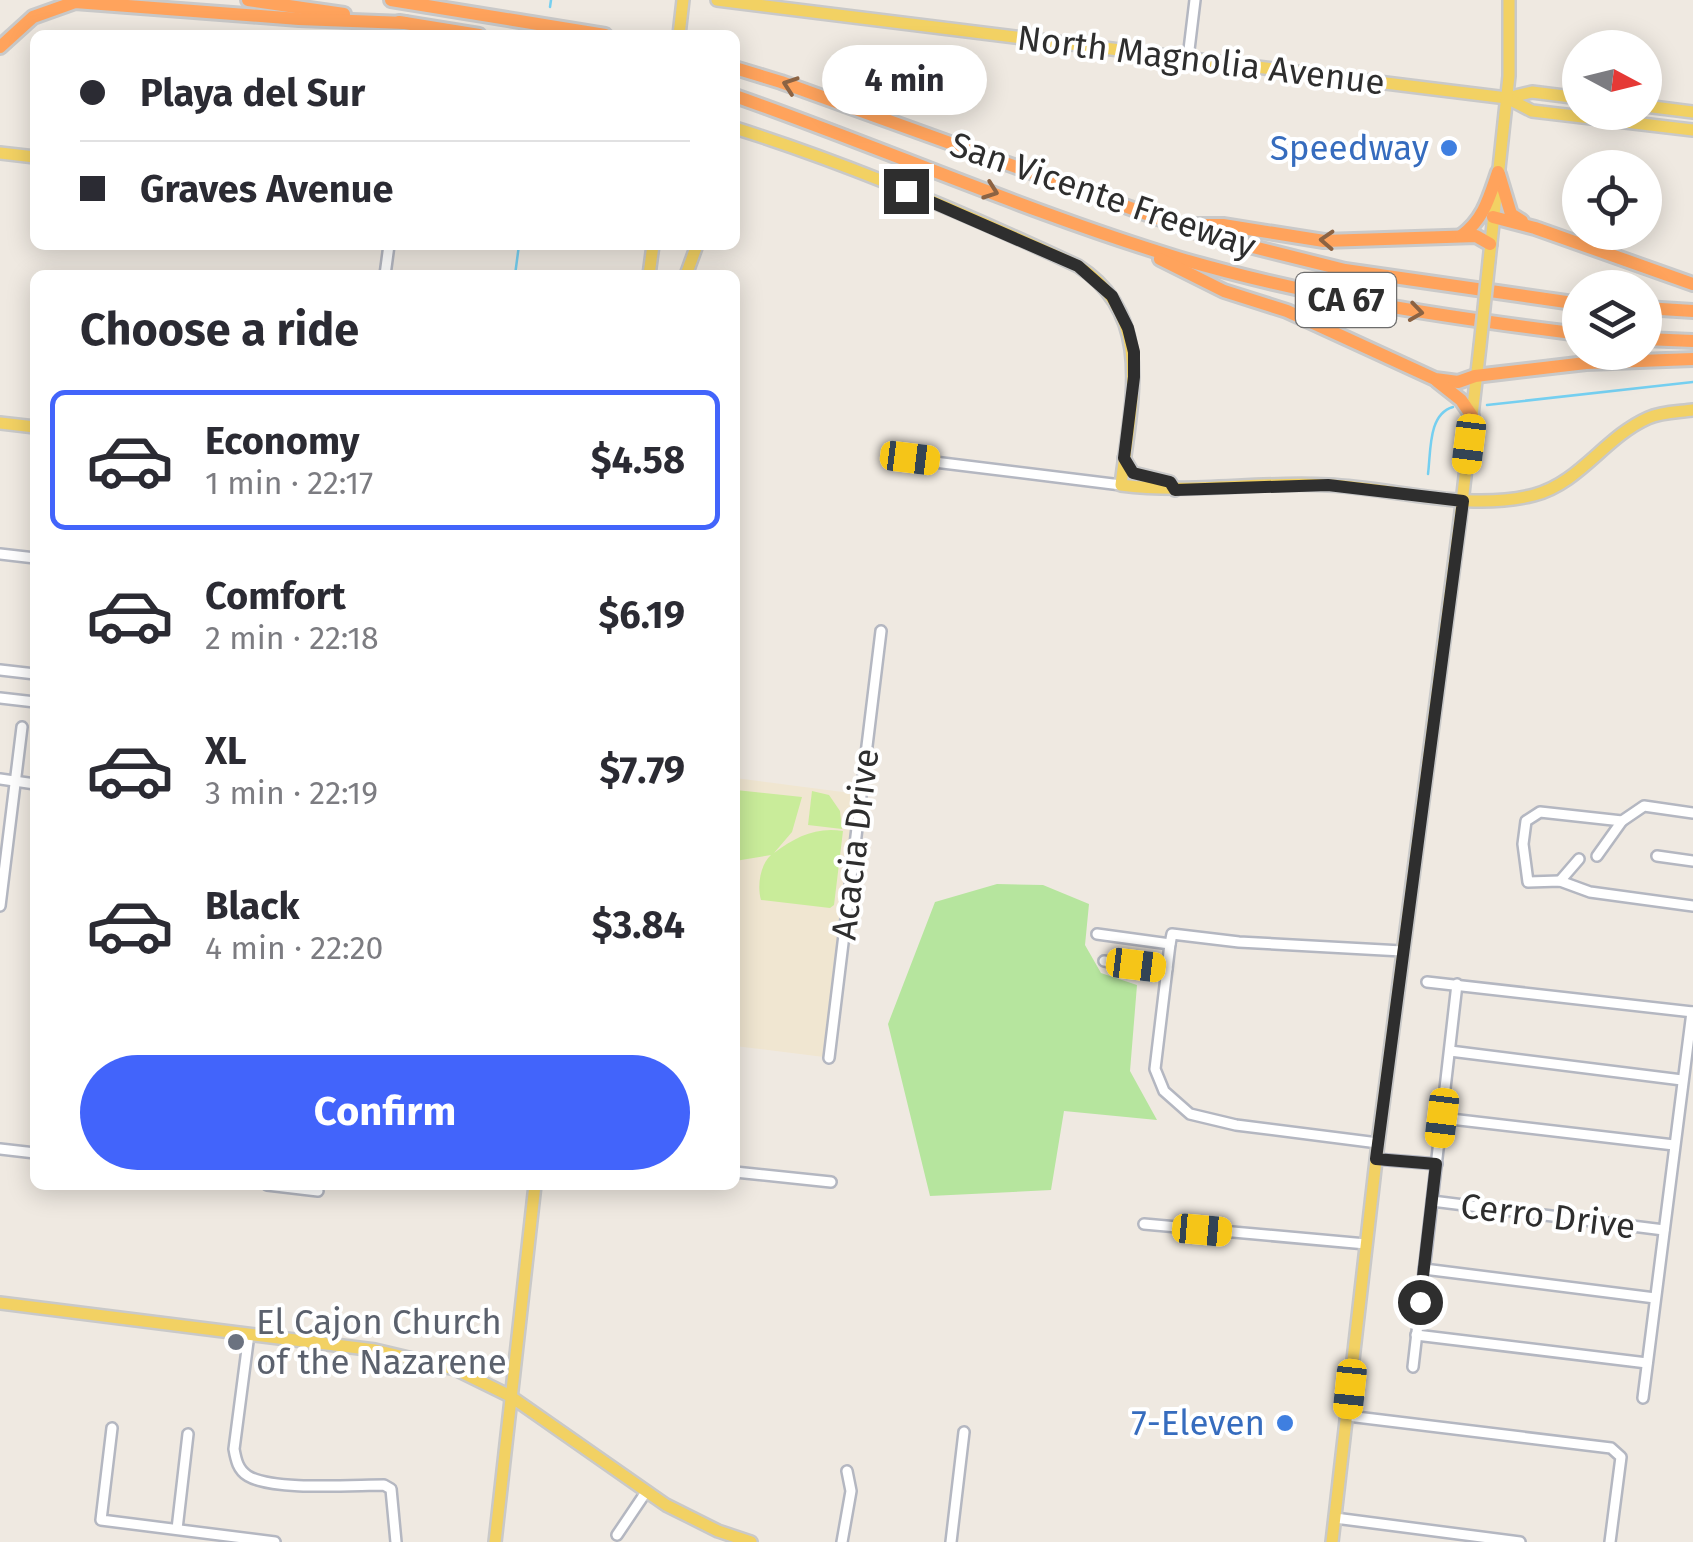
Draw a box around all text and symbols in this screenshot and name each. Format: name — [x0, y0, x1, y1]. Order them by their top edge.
street label: North Magnolia Avenue — [1015, 17, 1387, 103]
north arrow — [1562, 30, 1662, 130]
map controls — [1562, 30, 1662, 370]
callout: 4 min — [824, 46, 988, 116]
text: 4 min — [864, 61, 945, 99]
text: Playa del Sur — [140, 70, 365, 116]
one-way arrow — [782, 76, 799, 97]
street label: San Vicente Freeway — [945, 123, 1261, 267]
place label: Speedway — [1270, 127, 1429, 169]
marker: Speedway — [1438, 137, 1460, 159]
button: locate — [1562, 150, 1662, 250]
text: Graves Avenue — [140, 166, 393, 212]
route end — [884, 169, 929, 214]
one-way arrow — [981, 179, 998, 200]
one-way arrow — [1318, 230, 1334, 251]
button: layers — [1562, 270, 1662, 370]
road number: CA 67 — [1296, 273, 1396, 327]
one-way arrow — [1407, 301, 1424, 322]
text: Choose a ride — [80, 303, 359, 357]
car — [1450, 412, 1488, 476]
icon: car — [85, 415, 175, 505]
text: Economy — [205, 418, 360, 464]
text: $4.58 — [591, 437, 685, 483]
car — [878, 439, 942, 477]
text: 1 min · 22:17 — [205, 464, 373, 502]
icon: car — [85, 570, 175, 660]
text: Comfort — [205, 573, 346, 619]
text: $6.19 — [598, 592, 685, 638]
text: 2 min · 22:18 — [205, 619, 379, 657]
icon: car — [85, 725, 175, 815]
text: XL — [205, 728, 247, 774]
street label: Acacia Drive — [822, 746, 888, 942]
text: $7.79 — [599, 747, 685, 793]
text: 3 min · 22:19 — [205, 774, 378, 812]
icon: car — [85, 880, 175, 970]
text: Black — [205, 883, 300, 929]
text: $3.84 — [592, 902, 685, 948]
text: 4 min · 22:20 — [205, 929, 383, 967]
car — [1104, 946, 1168, 984]
button: Confirm — [80, 1055, 690, 1170]
car — [1423, 1086, 1461, 1150]
street label: Cerro Drive — [1458, 1184, 1638, 1248]
car — [1171, 1212, 1233, 1248]
route start — [1398, 1280, 1443, 1325]
place label: El Cajon Church of the Nazarene — [256, 1301, 507, 1383]
marker: El Cajon Church of the Nazarene — [225, 1331, 247, 1353]
car — [1332, 1358, 1368, 1420]
place label: 7-Eleven — [1131, 1402, 1265, 1444]
marker: 7-Eleven — [1274, 1412, 1296, 1434]

